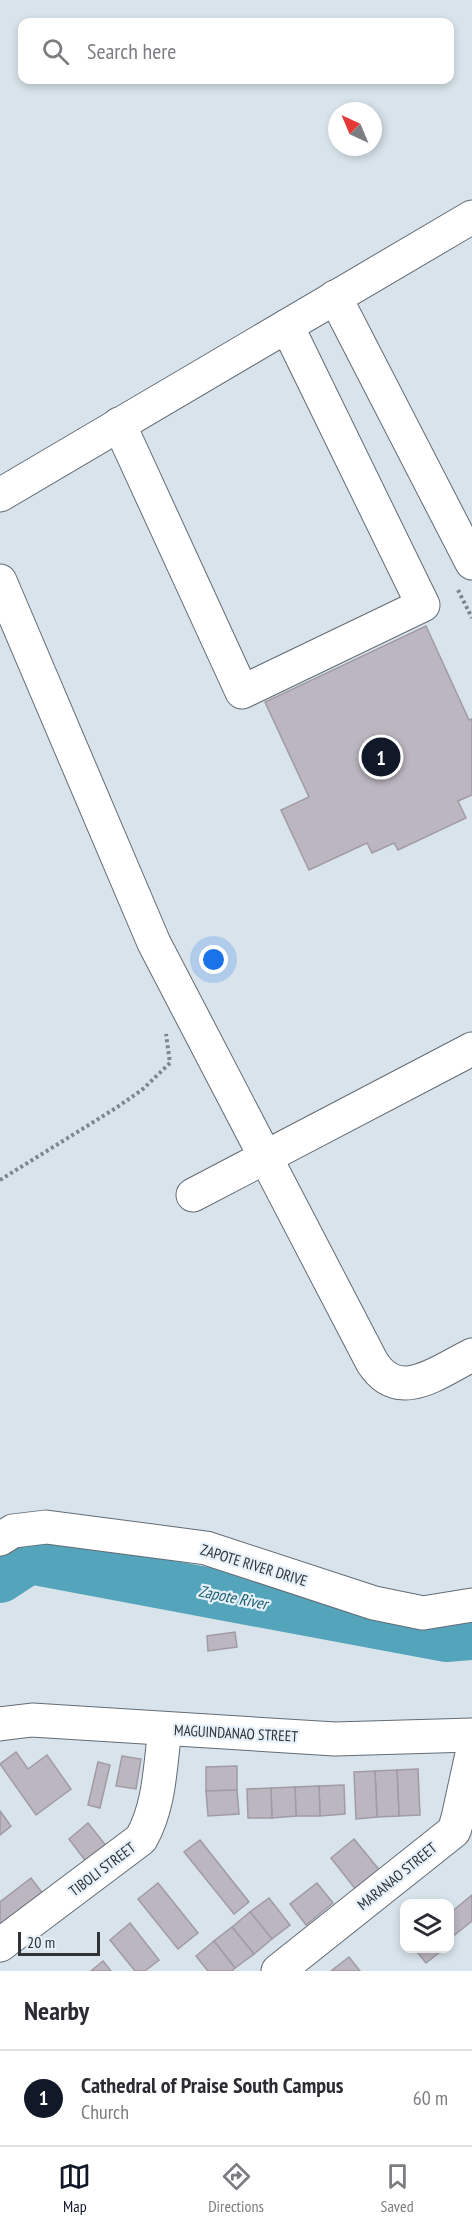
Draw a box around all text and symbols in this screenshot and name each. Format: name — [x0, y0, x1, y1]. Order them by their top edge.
search box — [18, 18, 454, 84]
icon: search — [39, 35, 72, 68]
text: Search here — [87, 37, 176, 65]
north arrow — [328, 102, 382, 156]
pin: 1 — [362, 734, 400, 780]
your location — [199, 945, 228, 974]
street label: ZAPOTE RIVER DRIVE — [198, 1540, 310, 1590]
water label: Zapote River — [197, 1581, 272, 1614]
street label: MAGUINDANAO STREET — [174, 1720, 299, 1746]
street label: TIBOLI STREET — [65, 1838, 139, 1900]
street label: MARANAO STREET — [353, 1838, 441, 1914]
map controls — [400, 1899, 454, 1953]
button: layers — [400, 1899, 454, 1953]
scale bar — [18, 1929, 100, 1956]
text: 20 m — [27, 1932, 55, 1952]
text: Nearby — [24, 1994, 89, 2027]
text: Cathedral of Praise South Campus — [81, 2071, 344, 2099]
text: 1 — [39, 2085, 48, 2111]
text: 60 m — [413, 2085, 448, 2111]
text: Church — [81, 2099, 129, 2125]
tab: Map — [58, 2160, 91, 2216]
tab: Directions — [208, 2160, 264, 2216]
tab: Saved — [381, 2160, 414, 2216]

